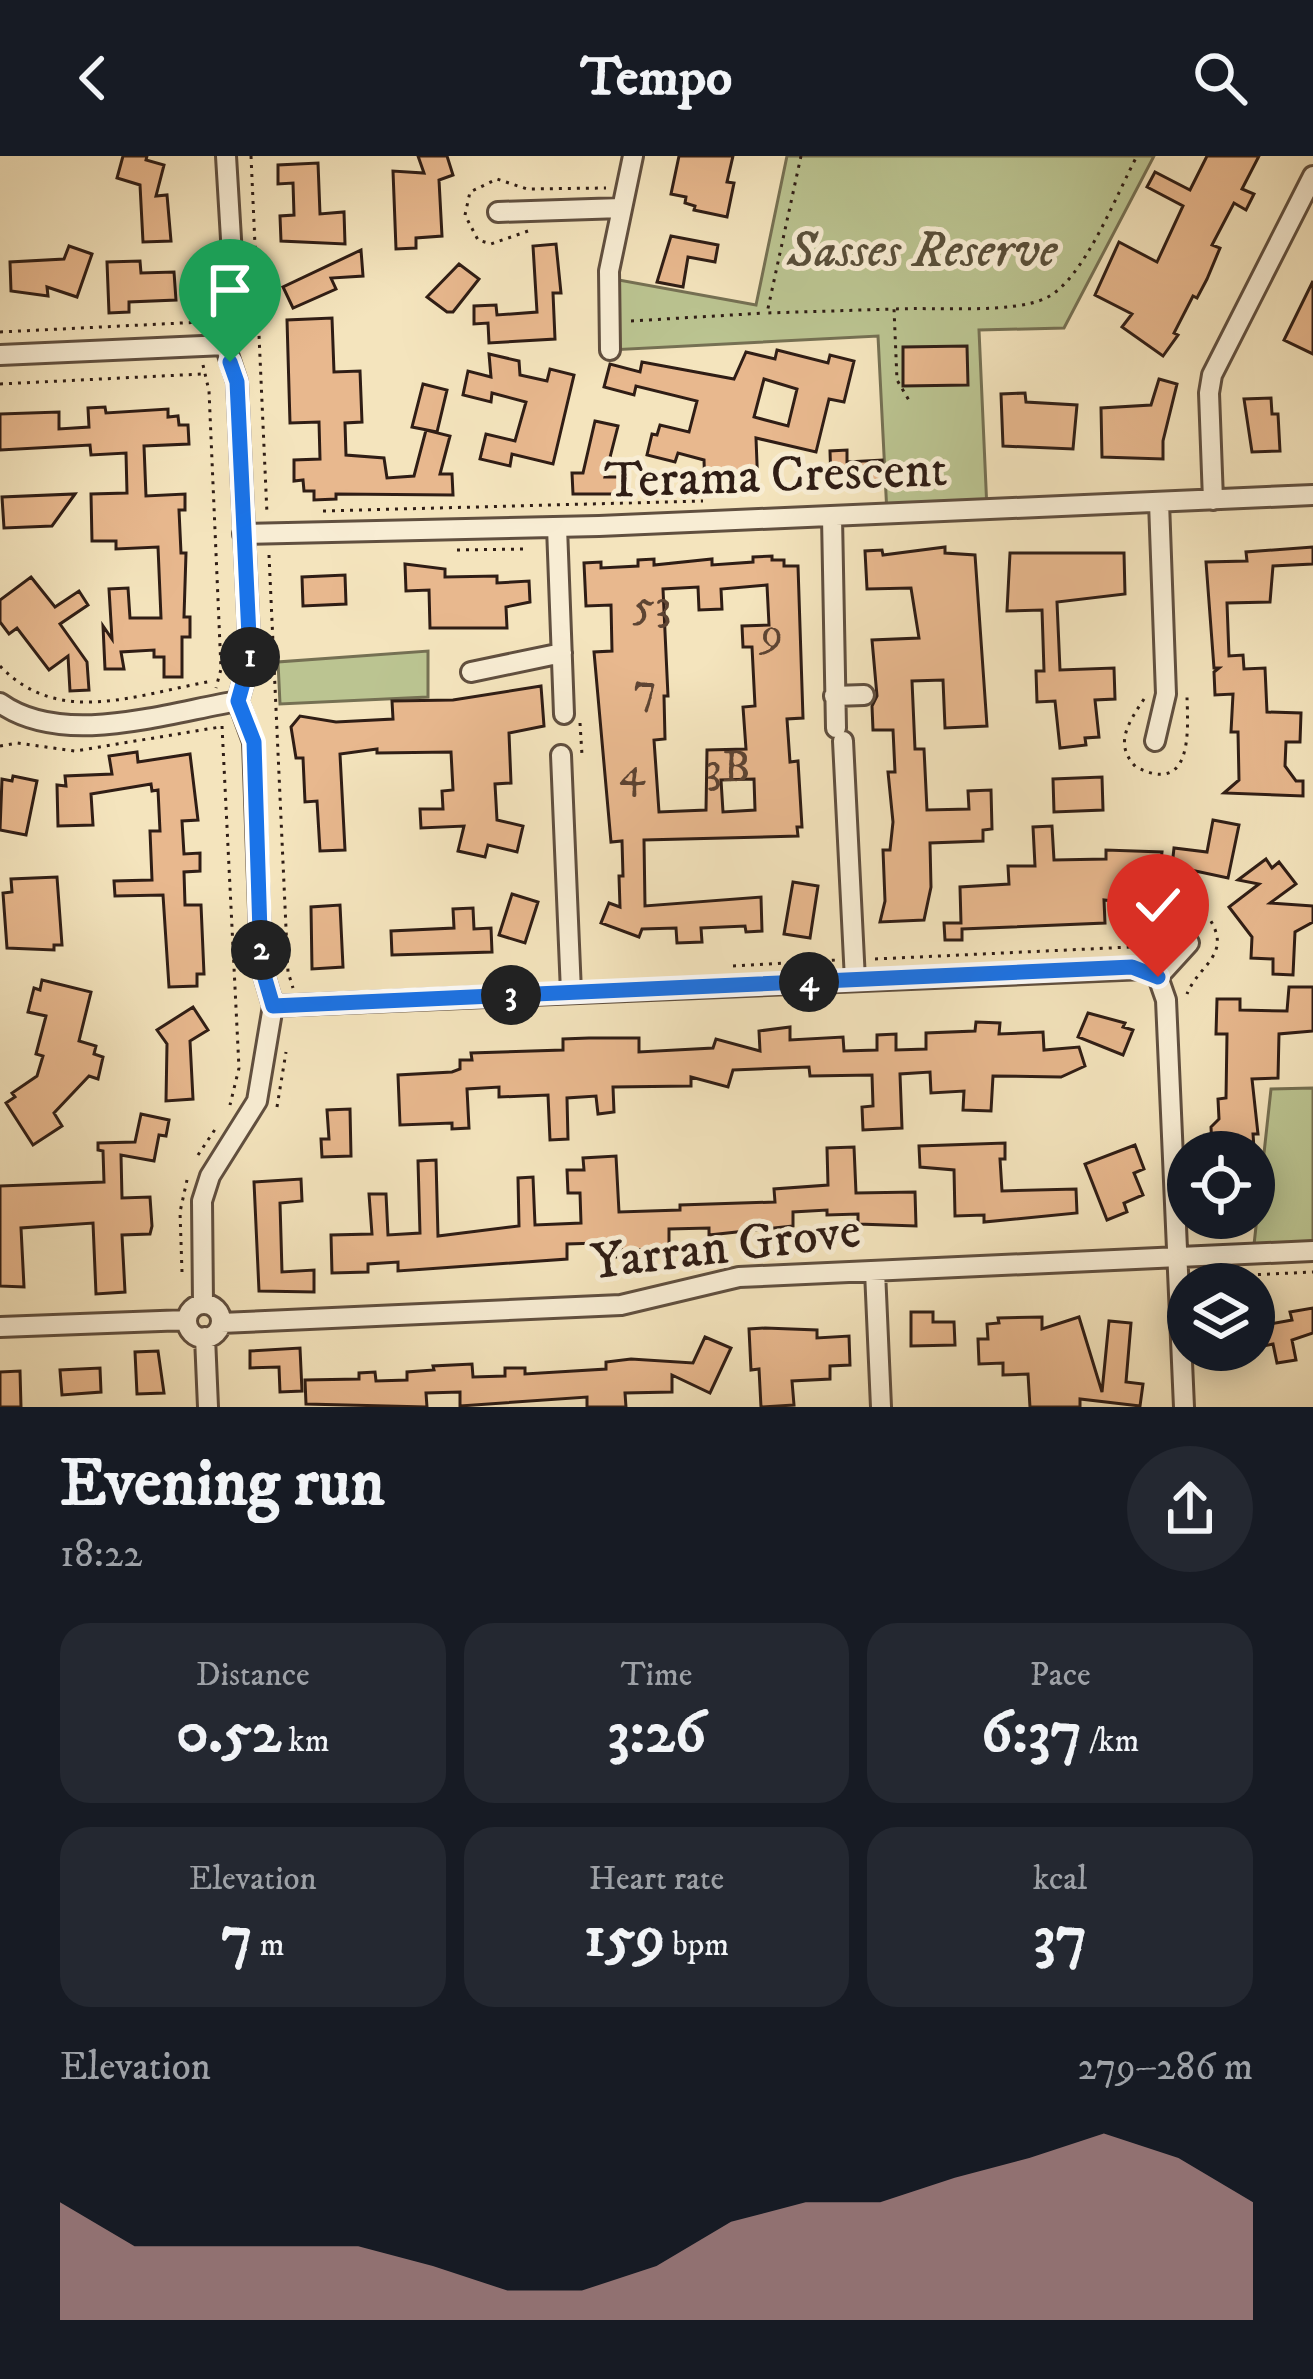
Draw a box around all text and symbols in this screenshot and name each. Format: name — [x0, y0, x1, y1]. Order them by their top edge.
icon: back — [60, 45, 126, 111]
text: Tempo — [581, 45, 732, 112]
icon: search — [1187, 45, 1253, 111]
park label: Sasses Reserve — [786, 219, 1059, 283]
pin — [179, 239, 281, 362]
icon: arrive — [197, 257, 263, 323]
street label: Terama Crescent — [604, 438, 948, 514]
house number: 53 — [632, 577, 672, 633]
house number: 9 — [759, 606, 783, 662]
pin: 1 — [220, 627, 280, 687]
text: 1 — [244, 636, 256, 677]
house number: 7 — [633, 661, 657, 717]
house number: 3B — [705, 740, 751, 796]
house number: 4 — [619, 744, 646, 800]
pin — [1107, 854, 1209, 977]
icon: check — [1125, 872, 1191, 938]
pin: 2 — [231, 920, 291, 980]
text: 2 — [253, 929, 269, 970]
pin: 4 — [779, 952, 839, 1012]
text: 4 — [800, 961, 819, 1002]
pin: 3 — [481, 965, 541, 1025]
text: 3 — [505, 974, 517, 1015]
map controls — [1167, 1131, 1275, 1371]
button: locate — [1167, 1131, 1275, 1239]
street label: Yarran Grove — [588, 1199, 864, 1295]
button: layers — [1167, 1263, 1275, 1371]
text: Evening run — [60, 1444, 385, 1526]
button: share — [1127, 1446, 1253, 1572]
text: 18:22 — [60, 1530, 142, 1579]
text: Distance — [196, 1655, 310, 1696]
text: Time — [621, 1655, 692, 1696]
text: Pace — [1030, 1655, 1091, 1696]
text: 0.52 — [176, 1696, 281, 1771]
text: 3:26 — [607, 1696, 706, 1771]
text: 6:37 — [981, 1696, 1082, 1771]
text: km — [281, 1721, 329, 1762]
text: /km — [1082, 1721, 1139, 1762]
text: Elevation — [189, 1859, 317, 1900]
text: Heart rate — [589, 1859, 724, 1900]
text: kcal — [1033, 1859, 1087, 1900]
text: 7 — [221, 1900, 253, 1975]
text: 159 — [584, 1900, 665, 1975]
text: 37 — [1033, 1900, 1087, 1975]
text: m — [253, 1925, 285, 1966]
text: bpm — [665, 1925, 729, 1966]
text: Elevation — [60, 2043, 211, 2092]
text: 279–286 m — [1078, 2043, 1253, 2092]

